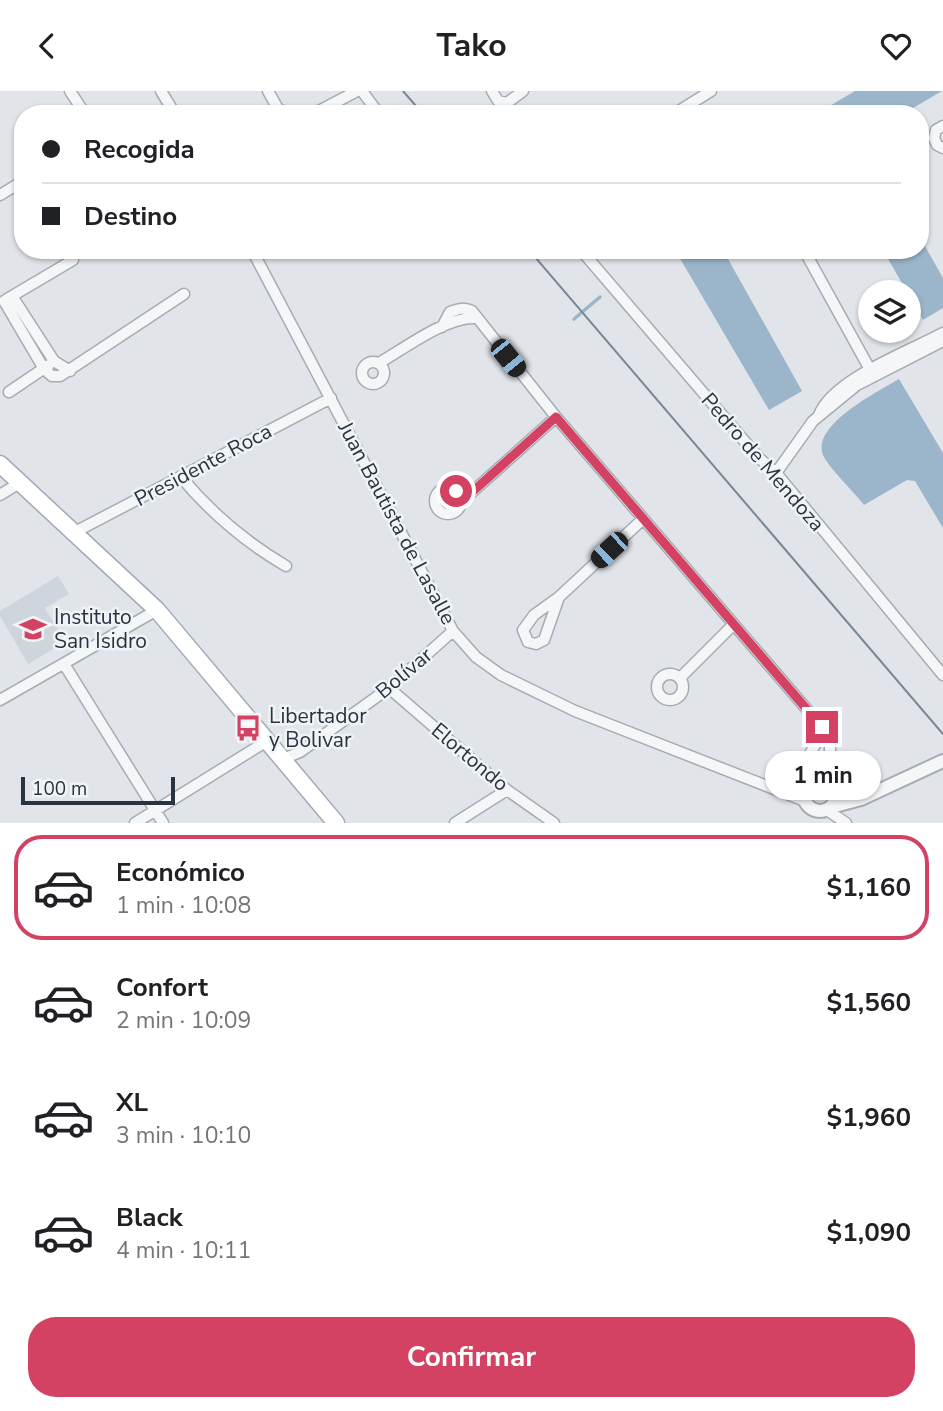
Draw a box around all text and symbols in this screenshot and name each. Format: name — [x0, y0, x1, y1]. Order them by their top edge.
text: Tako — [436, 24, 507, 67]
icon: back — [28, 27, 66, 65]
icon: heart — [877, 27, 915, 65]
text: Recogida — [84, 132, 195, 167]
text: Destino — [84, 199, 177, 234]
map controls — [858, 280, 921, 343]
button: layers — [858, 280, 921, 343]
car — [487, 335, 530, 381]
street label: Pedro de Mendoza — [695, 387, 831, 537]
street label: Juan Bautista de Lasalle — [331, 416, 462, 629]
street label: Presidente Roca — [129, 417, 277, 513]
route start — [440, 475, 472, 507]
car — [587, 528, 632, 572]
place label: Instituto San Isidro — [54, 603, 147, 655]
school or university icon: Instituto San Isidro — [18, 614, 48, 644]
street label: Bolívar — [370, 641, 439, 705]
place label: Libertador y Bolivar — [269, 702, 367, 754]
route end — [806, 711, 838, 743]
bus stop icon: Libertador y Bolivar — [233, 713, 263, 743]
street label: Elortondo — [425, 716, 515, 798]
callout: 1 min — [764, 751, 880, 801]
text: 1 min — [793, 760, 853, 791]
scale bar — [21, 774, 175, 806]
text: 100 m — [32, 776, 87, 802]
text: Económico — [116, 855, 245, 890]
icon: car — [32, 856, 95, 919]
text: $1,160 — [827, 870, 911, 905]
text: 1 min · 10:08 — [116, 890, 251, 921]
text: Confort — [116, 970, 208, 1005]
icon: car — [32, 971, 95, 1034]
text: $1,560 — [827, 985, 911, 1020]
text: 2 min · 10:09 — [116, 1005, 251, 1036]
text: XL — [116, 1085, 148, 1120]
icon: car — [32, 1086, 95, 1149]
text: $1,960 — [827, 1100, 911, 1135]
text: 3 min · 10:10 — [116, 1120, 251, 1151]
text: Black — [116, 1200, 183, 1235]
icon: car — [32, 1201, 95, 1264]
text: $1,090 — [827, 1215, 911, 1250]
text: 4 min · 10:11 — [116, 1235, 251, 1266]
button: Confirmar — [28, 1317, 915, 1397]

